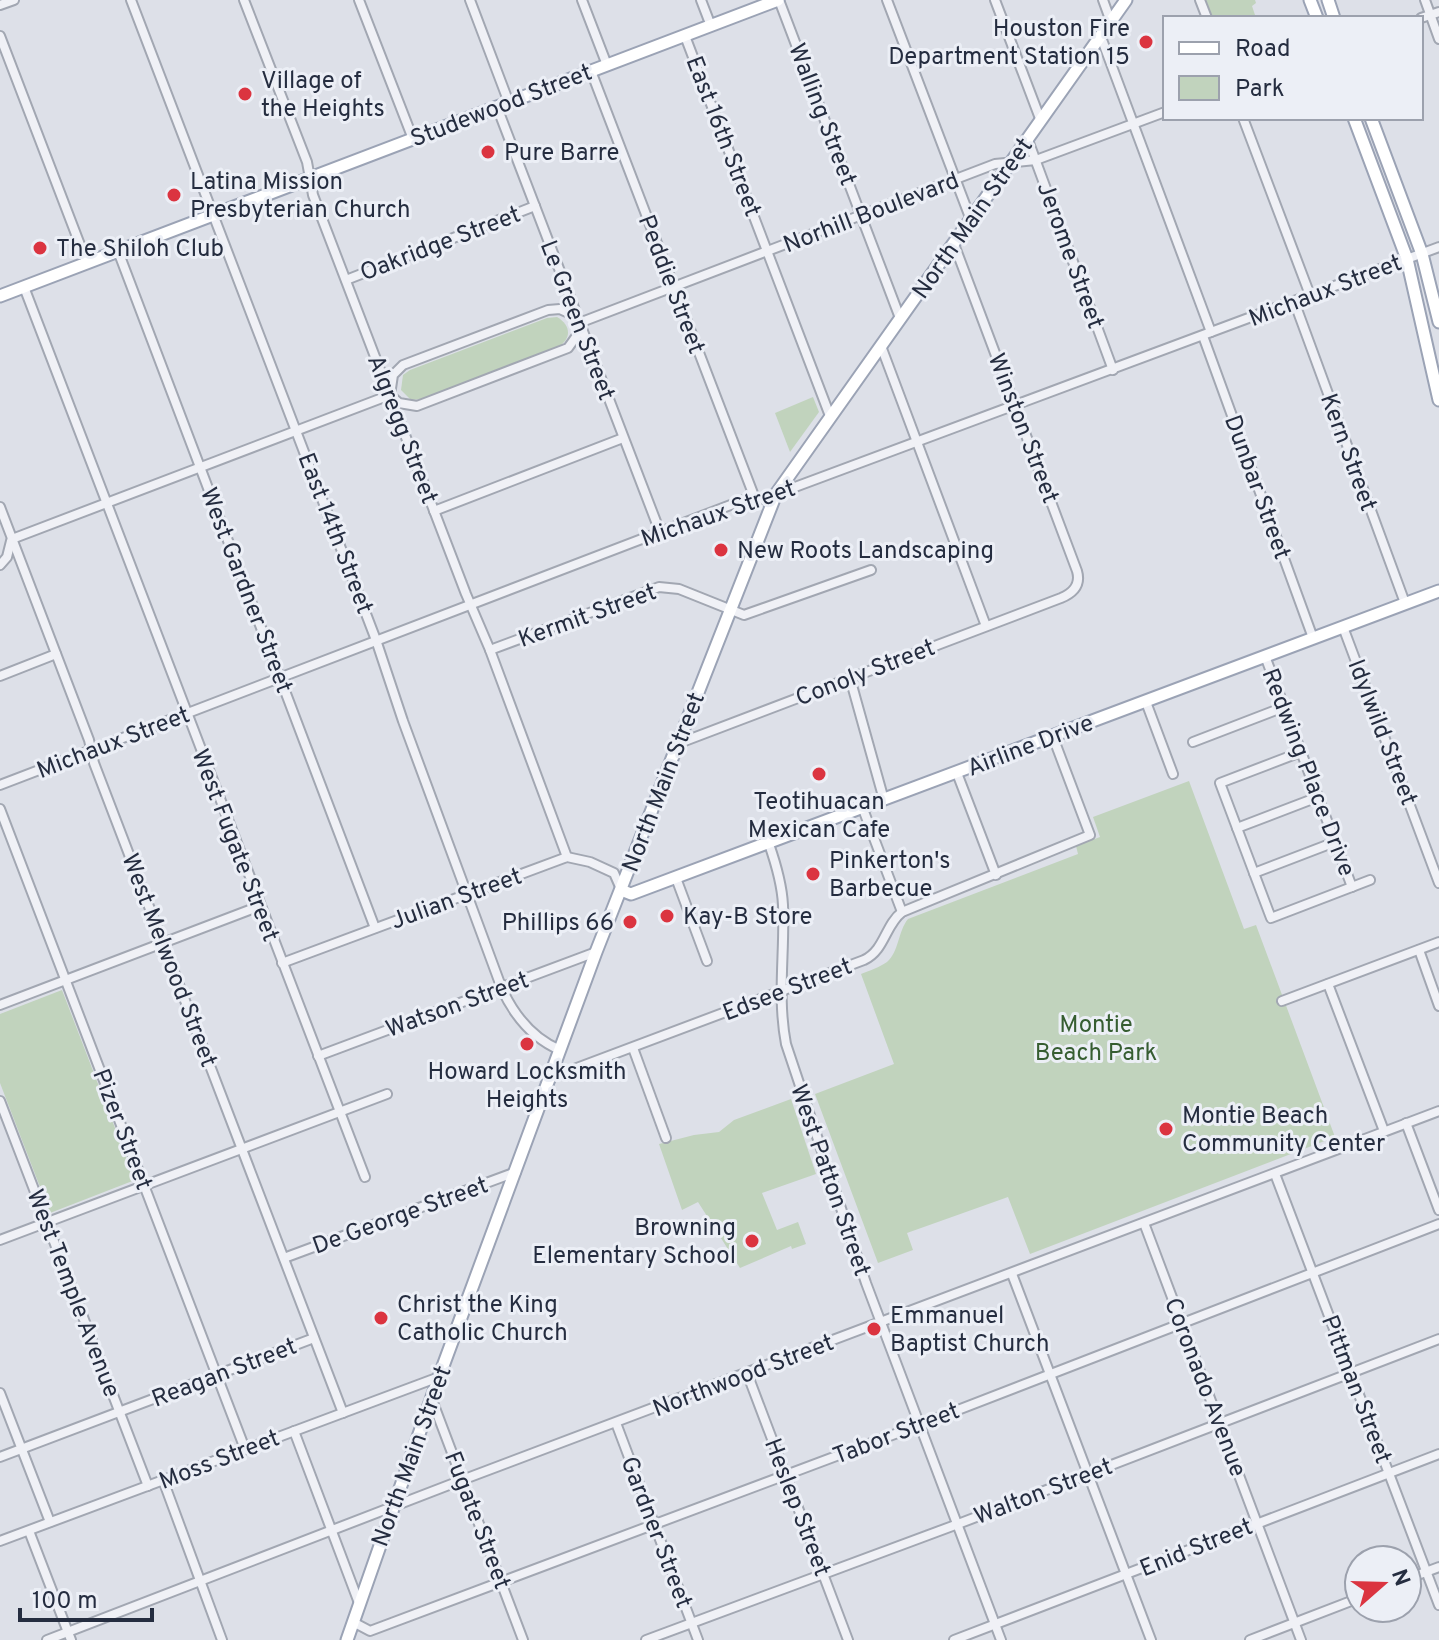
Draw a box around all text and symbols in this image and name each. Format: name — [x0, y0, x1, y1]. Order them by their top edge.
place label: Houston Fire Department Station 15 — [888, 15, 1130, 73]
legend — [1163, 16, 1423, 120]
marker: Houston Fire Department Station 15 — [1137, 33, 1155, 51]
text: Road — [1235, 35, 1291, 65]
street label: Walling Street — [780, 39, 862, 190]
street label: East 16th Street — [678, 52, 767, 221]
street label: Studewood Street — [407, 58, 597, 155]
place label: Village of the Heights — [261, 67, 385, 125]
text: Park — [1235, 75, 1285, 105]
marker: Village of the Heights — [236, 85, 254, 103]
street label: North Main Street — [907, 133, 1040, 306]
place label: Pure Barre — [504, 139, 620, 169]
marker: Pure Barre — [479, 143, 497, 161]
street label: Norhill Boulevard — [780, 167, 964, 261]
place label: Latina Mission Presbyterian Church — [190, 168, 410, 226]
street label: Jerome Street — [1029, 178, 1109, 333]
marker: Latina Mission Presbyterian Church — [165, 186, 183, 204]
street label: Oakridge Street — [356, 201, 525, 289]
street label: Peddie Street — [630, 211, 710, 358]
place label: The Shiloh Club — [56, 235, 224, 265]
street label: Le Green Street — [532, 236, 620, 405]
marker: The Shiloh Club — [31, 239, 49, 257]
street label: Michaux Street — [1245, 249, 1406, 335]
street label: Winston Street — [980, 350, 1064, 508]
street label: Algregg Street — [359, 351, 443, 508]
street label: Kern Street — [1312, 390, 1382, 516]
street label: Dunbar Street — [1216, 411, 1296, 564]
street label: East 14th Street — [290, 449, 379, 618]
street label: Michaux Street — [637, 474, 800, 555]
street label: West Gardner Street — [192, 484, 298, 698]
place label: New Roots Landscaping — [737, 537, 994, 567]
marker: New Roots Landscaping — [712, 541, 730, 559]
street label: Kermit Street — [515, 578, 661, 656]
street label: Conoly Street — [792, 634, 940, 714]
street label: Idylwild Street — [1340, 655, 1423, 810]
street label: Redwing Place Drive — [1254, 664, 1361, 881]
street label: North Main Street — [617, 689, 713, 877]
street label: Michaux Street — [33, 701, 194, 787]
street label: Airline Drive — [963, 709, 1098, 785]
street label: West Fugate Street — [184, 745, 285, 946]
marker: Teotihuacan Mexican Cafe — [810, 765, 828, 783]
place label: Teotihuacan Mexican Cafe — [748, 788, 890, 846]
place label: Pinkerton's Barbecue — [829, 847, 951, 905]
street label: West Melwood Street — [114, 850, 223, 1072]
street label: Julian Street — [387, 862, 526, 937]
marker: Pinkerton's Barbecue — [804, 865, 822, 883]
place label: Kay-B Store — [683, 903, 812, 933]
marker: Kay-B Store — [658, 907, 676, 925]
place label: Phillips 66 — [502, 909, 614, 939]
marker: Phillips 66 — [621, 913, 639, 931]
street label: Edsee Street — [719, 952, 857, 1029]
street label: Watson Street — [382, 966, 533, 1046]
park label: Montie Beach Park — [1035, 1011, 1157, 1069]
marker: Howard Locksmith Heights — [518, 1035, 536, 1053]
place label: Howard Locksmith Heights — [428, 1058, 626, 1116]
street label: Pizer Street — [84, 1065, 158, 1195]
street label: West Patton Street — [782, 1081, 876, 1281]
place label: Montie Beach Community Center — [1182, 1102, 1385, 1160]
marker: Montie Beach Community Center — [1157, 1120, 1175, 1138]
street label: De George Street — [309, 1171, 493, 1263]
street label: West Temple Avenue — [19, 1185, 126, 1402]
place label: Browning Elementary School — [532, 1214, 736, 1272]
marker: Browning Elementary School — [743, 1232, 761, 1250]
place label: Christ the King Catholic Church — [397, 1291, 568, 1349]
street label: Coronado Avenue — [1156, 1294, 1252, 1481]
place label: Emmanuel Baptist Church — [890, 1302, 1050, 1360]
marker: Christ the King Catholic Church — [372, 1309, 390, 1327]
street label: Pittman Street — [1313, 1311, 1397, 1468]
marker: Emmanuel Baptist Church — [865, 1320, 883, 1338]
street label: Northwood Street — [649, 1329, 839, 1425]
street label: Reagan Street — [148, 1332, 302, 1415]
street label: North Main Street — [366, 1362, 460, 1551]
street label: Tabor Street — [829, 1397, 964, 1473]
street label: Moss Street — [155, 1424, 284, 1498]
street label: Heslep Street — [756, 1434, 836, 1581]
street label: Fugate Street — [436, 1447, 516, 1594]
street label: Gardner Street — [613, 1453, 698, 1613]
street label: Walton Street — [970, 1453, 1117, 1533]
street label: Enid Street — [1136, 1513, 1258, 1585]
north arrow — [1343, 1544, 1423, 1624]
text: N — [1384, 1566, 1415, 1590]
scale bar — [20, 1572, 152, 1622]
text: 100 m — [32, 1587, 98, 1617]

